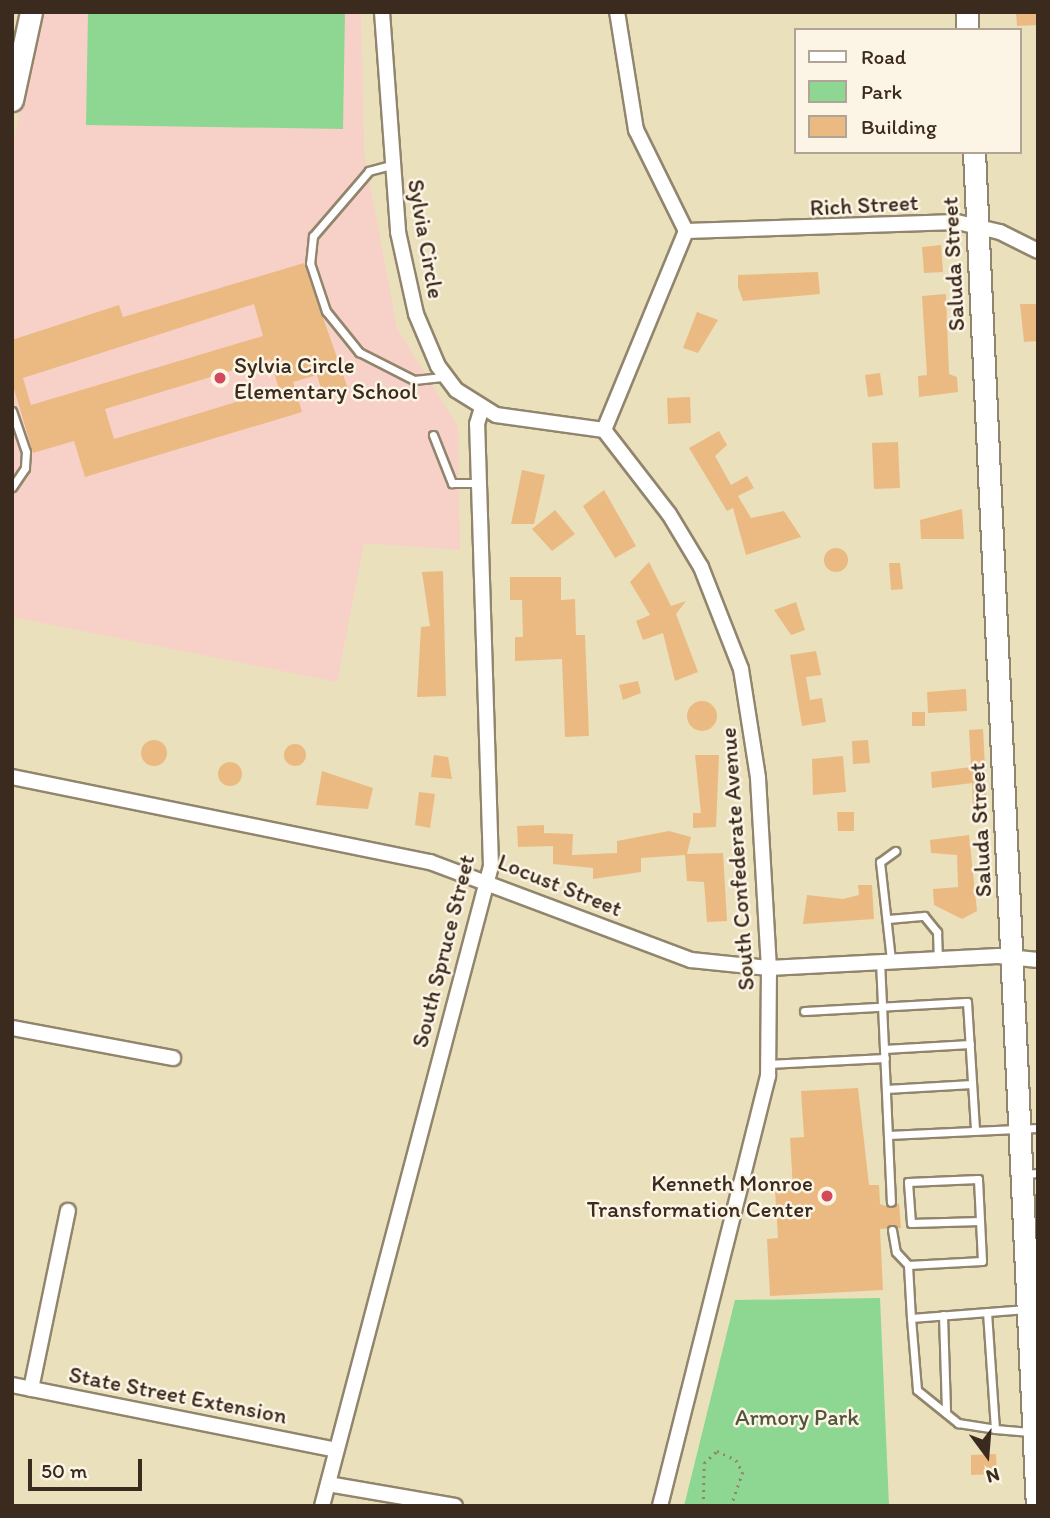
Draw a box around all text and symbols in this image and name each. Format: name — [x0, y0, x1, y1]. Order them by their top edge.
legend — [794, 28, 1022, 154]
text: Road — [861, 44, 906, 69]
text: Park — [861, 79, 902, 104]
text: Building — [861, 114, 937, 139]
street label: Sylvia Circle — [402, 177, 450, 301]
street label: Rich Street — [809, 188, 919, 222]
street label: Saluda Street — [936, 196, 970, 332]
place label: Sylvia Circle Elementary School — [234, 351, 417, 405]
marker: Sylvia Circle Elementary School — [212, 370, 228, 386]
street label: South Confederate Avenue — [714, 727, 760, 991]
street label: Saluda Street — [963, 762, 997, 898]
street label: Locust Street — [494, 848, 626, 922]
street label: South Spruce Street — [406, 852, 480, 1050]
place label: Kenneth Monroe Transformation Center — [587, 1169, 813, 1223]
marker: Kenneth Monroe Transformation Center — [819, 1188, 835, 1204]
street label: State Street Extension — [67, 1360, 289, 1430]
park label: Armory Park — [735, 1403, 859, 1431]
north arrow — [952, 1420, 1022, 1490]
scale bar — [32, 1444, 145, 1488]
text: 50 m — [41, 1458, 87, 1483]
text: N — [984, 1463, 1002, 1488]

